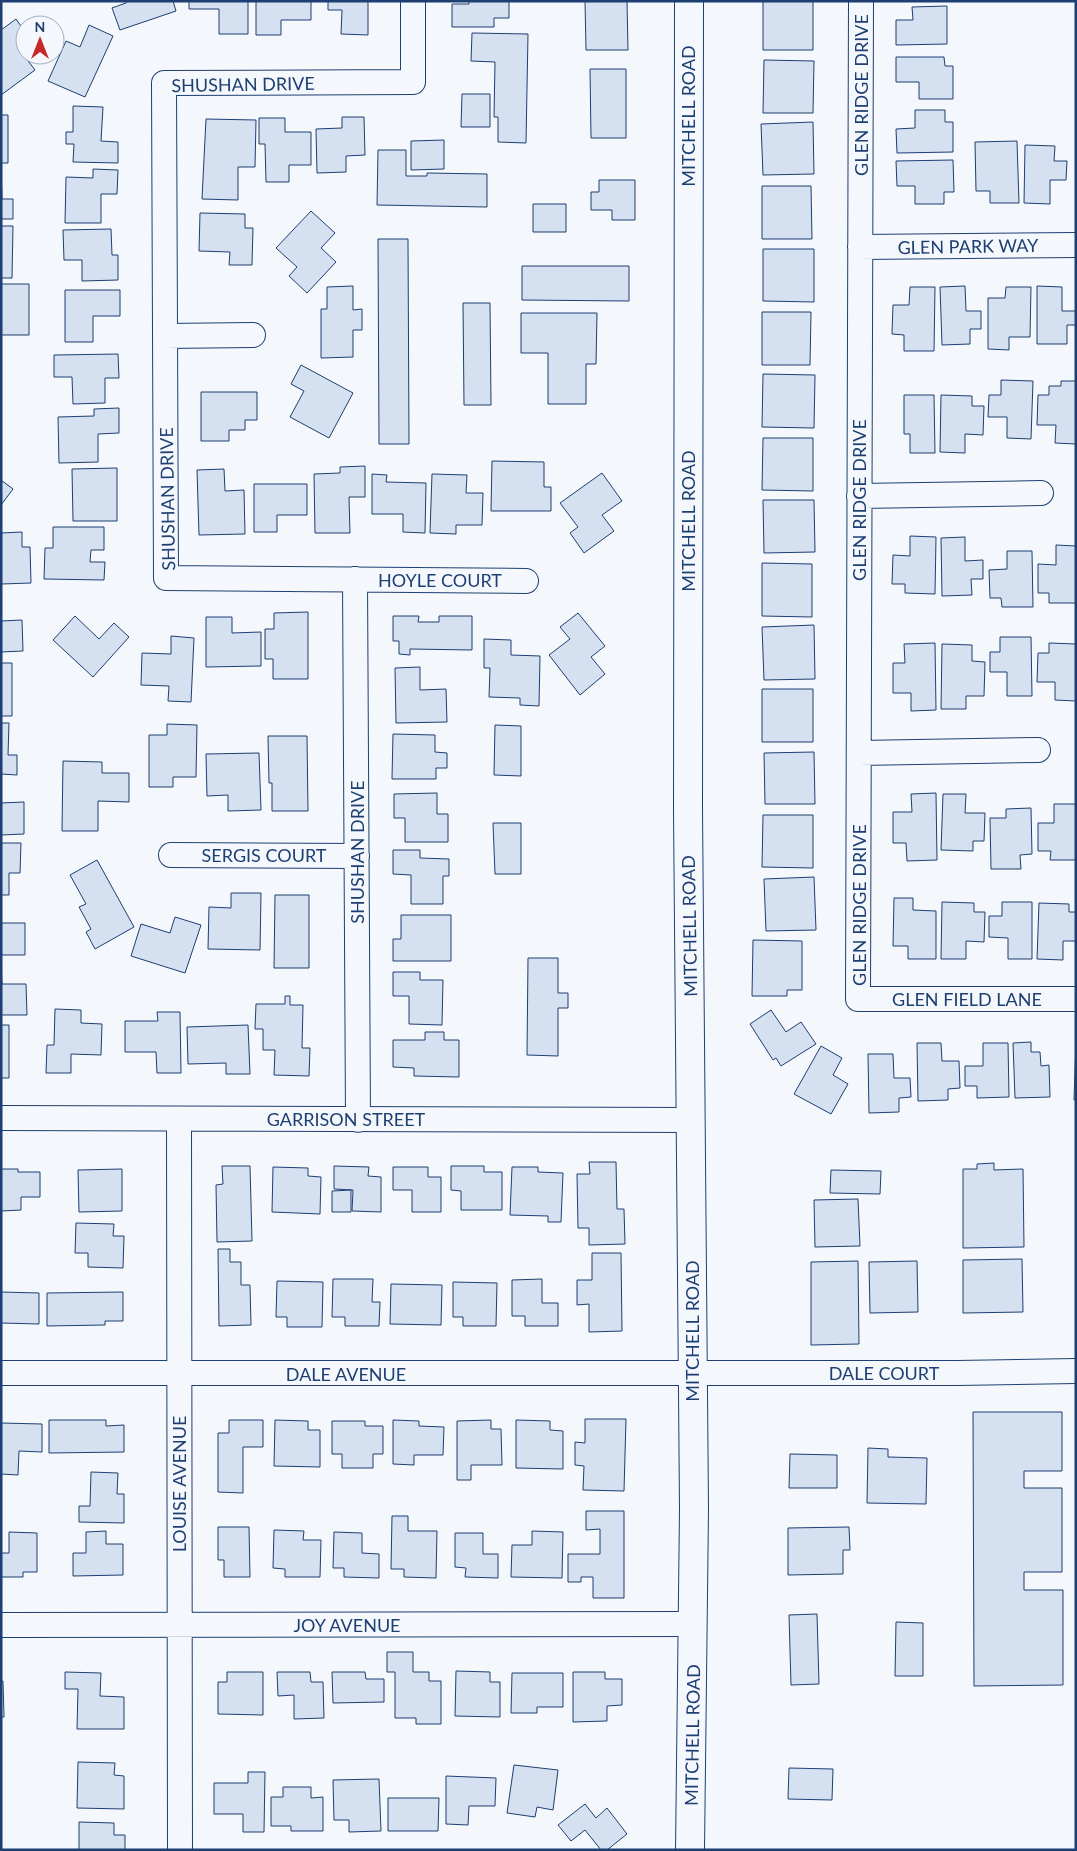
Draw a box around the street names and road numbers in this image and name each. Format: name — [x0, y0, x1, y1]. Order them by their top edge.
street label: GLEN RIDGE DRIVE — [850, 14, 872, 176]
street label: MITCHELL ROAD — [677, 45, 699, 187]
street label: SHUSHAN DRIVE — [171, 72, 315, 96]
street label: GLEN PARK WAY — [897, 234, 1039, 258]
street label: GLEN RIDGE DRIVE — [848, 419, 870, 581]
street label: SHUSHAN DRIVE — [155, 427, 179, 571]
street label: MITCHELL ROAD — [677, 450, 699, 592]
street label: HOYLE COURT — [378, 569, 502, 591]
street label: SHUSHAN DRIVE — [346, 780, 368, 924]
street label: GLEN RIDGE DRIVE — [848, 824, 870, 986]
street label: SERGIS COURT — [202, 844, 327, 866]
street label: MITCHELL ROAD — [677, 855, 701, 997]
street label: GLEN FIELD LANE — [892, 988, 1042, 1010]
street label: GARRISON STREET — [267, 1108, 426, 1130]
street label: MITCHELL ROAD — [681, 1260, 703, 1402]
street label: DALE COURT — [829, 1362, 940, 1384]
street label: DALE AVENUE — [286, 1363, 406, 1385]
street label: LOUISE AVENUE — [168, 1416, 190, 1552]
street label: JOY AVENUE — [293, 1614, 401, 1636]
street label: MITCHELL ROAD — [680, 1664, 704, 1806]

